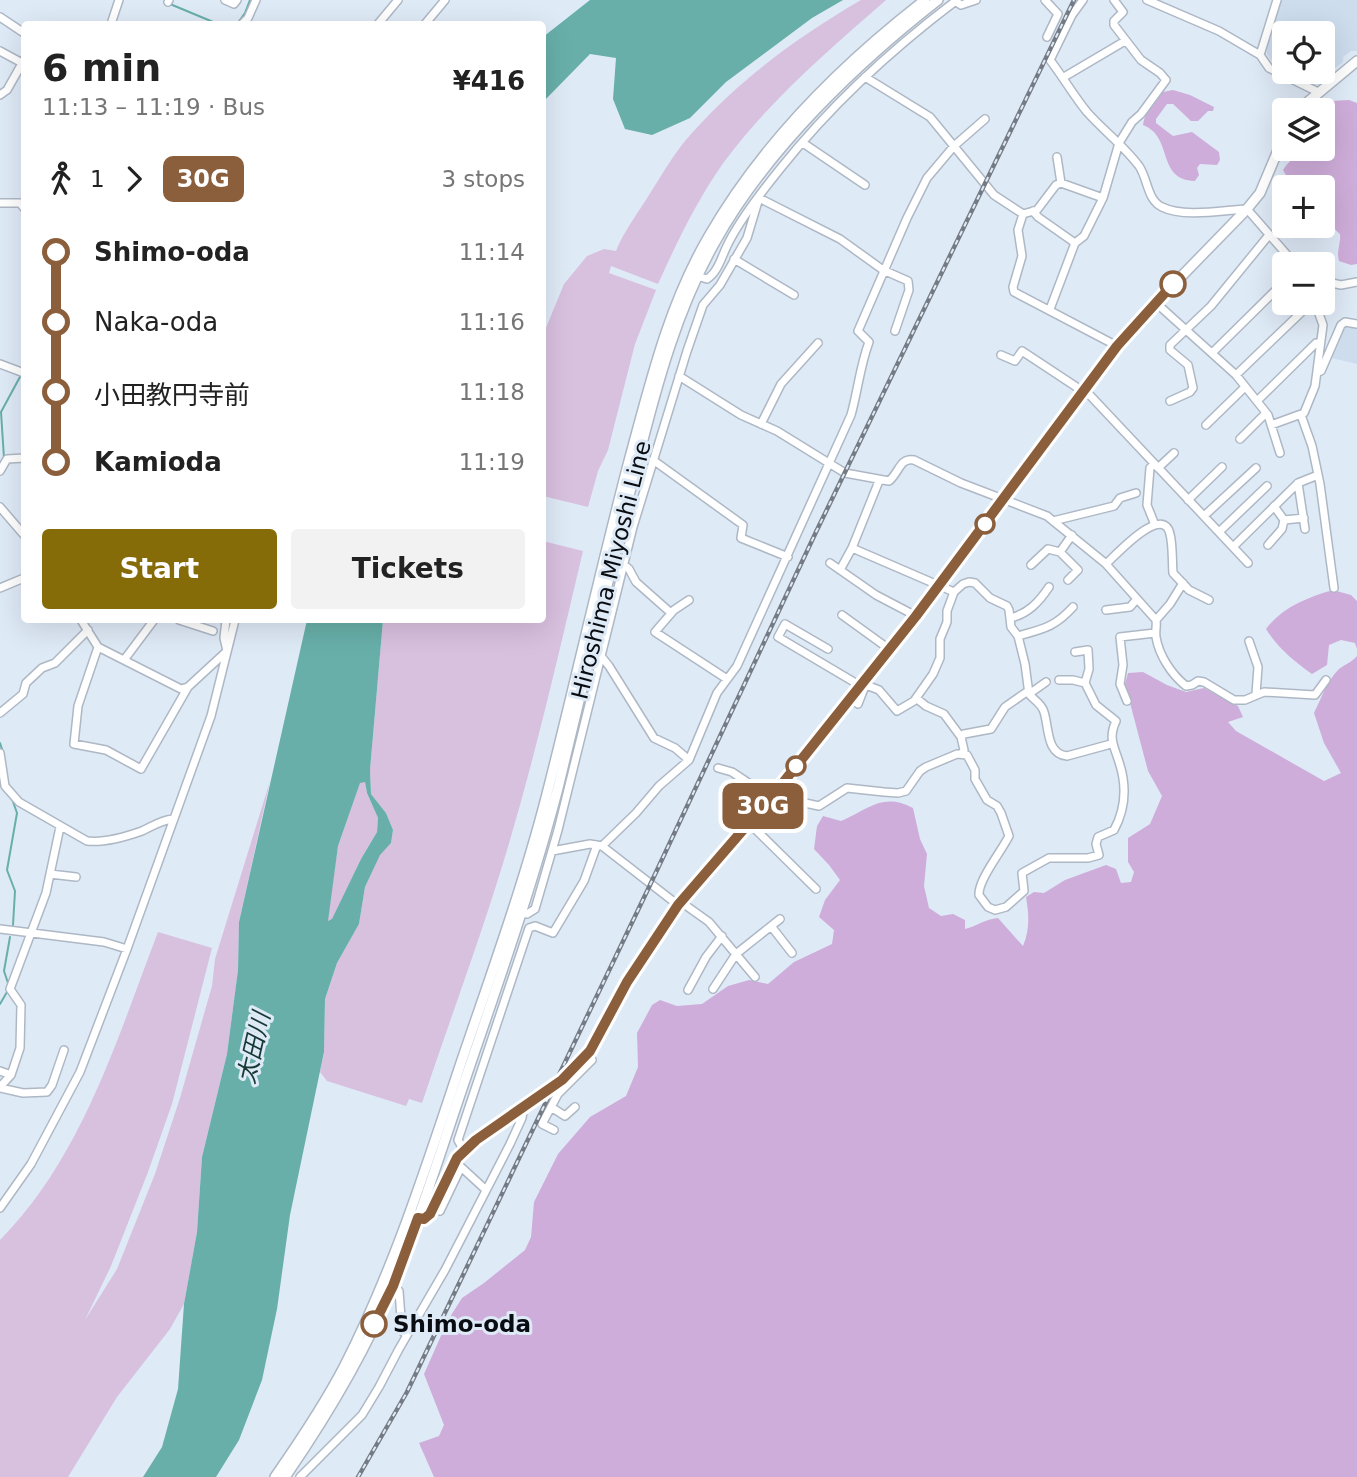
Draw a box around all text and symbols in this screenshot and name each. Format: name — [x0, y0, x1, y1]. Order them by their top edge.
map controls — [1272, 21, 1335, 315]
button: locate — [1272, 21, 1335, 84]
text: 6 min — [42, 46, 161, 90]
text: ¥416 — [453, 66, 525, 96]
text: 11:13 – 11:19 · Bus — [42, 94, 265, 120]
button: layers — [1272, 98, 1335, 161]
icon: walk — [42, 160, 80, 198]
icon: forward — [115, 160, 153, 198]
text: 30G — [177, 165, 230, 193]
text: 1 — [90, 166, 105, 192]
text: 3 stops — [441, 166, 525, 192]
button: + — [1272, 175, 1335, 238]
text: Shimo-oda — [94, 237, 250, 267]
text: 11:14 — [459, 239, 525, 265]
button: − — [1272, 252, 1335, 315]
unlabelled marker — [1160, 271, 1186, 297]
text: Naka-oda — [94, 307, 218, 337]
text: 11:16 — [459, 309, 525, 335]
text: 11:18 — [459, 379, 525, 405]
text: 小田教円寺前 — [94, 380, 250, 410]
street label: Hiroshima Miyoshi Line — [566, 438, 656, 702]
text: Kamioda — [94, 447, 222, 477]
text: 11:19 — [459, 449, 525, 475]
unlabelled marker — [975, 514, 995, 534]
button: Start — [42, 529, 277, 609]
button: Tickets — [291, 529, 525, 609]
unlabelled marker — [786, 756, 806, 776]
line badge: 30G — [723, 783, 803, 829]
text: 30G — [736, 792, 790, 820]
water label: 太田川 — [232, 1007, 276, 1086]
marker: Shimo-oda — [361, 1311, 387, 1337]
place label: Shimo-oda — [393, 1311, 531, 1337]

